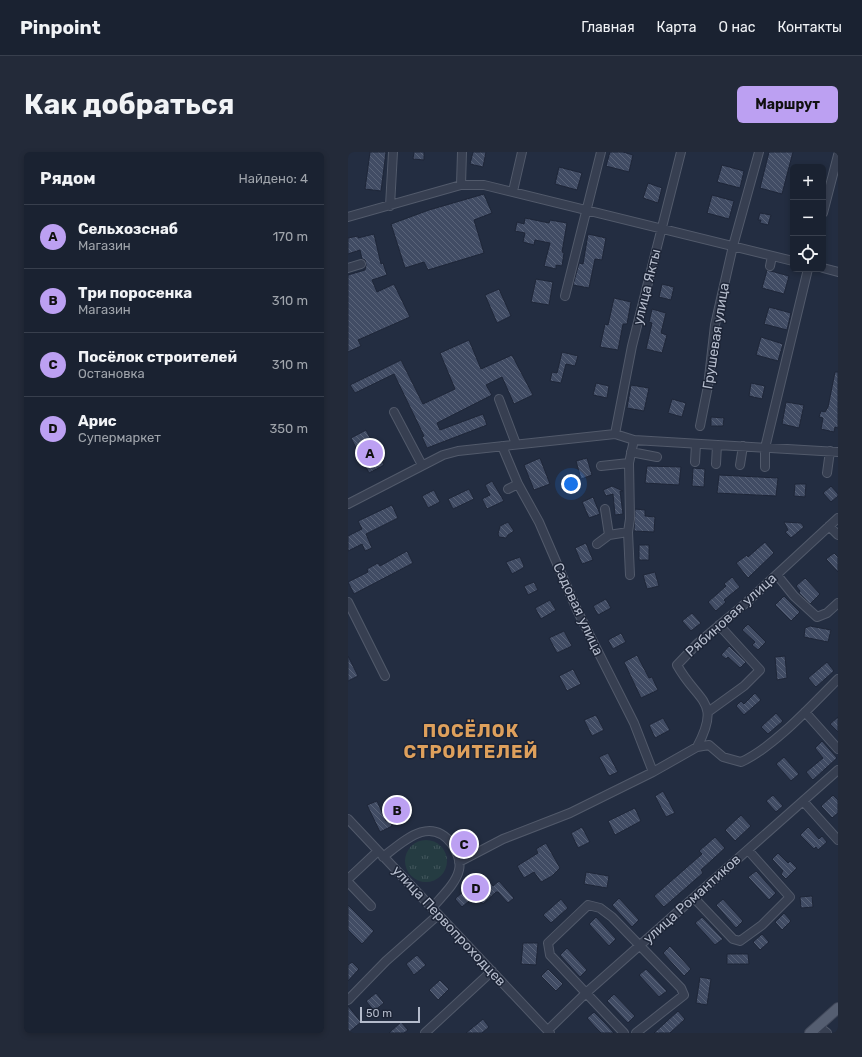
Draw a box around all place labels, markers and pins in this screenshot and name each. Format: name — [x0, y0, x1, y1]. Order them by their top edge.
pin: A — [357, 438, 383, 468]
pin: B — [384, 795, 410, 825]
pin: C — [451, 829, 477, 859]
pin: D — [463, 873, 489, 903]

